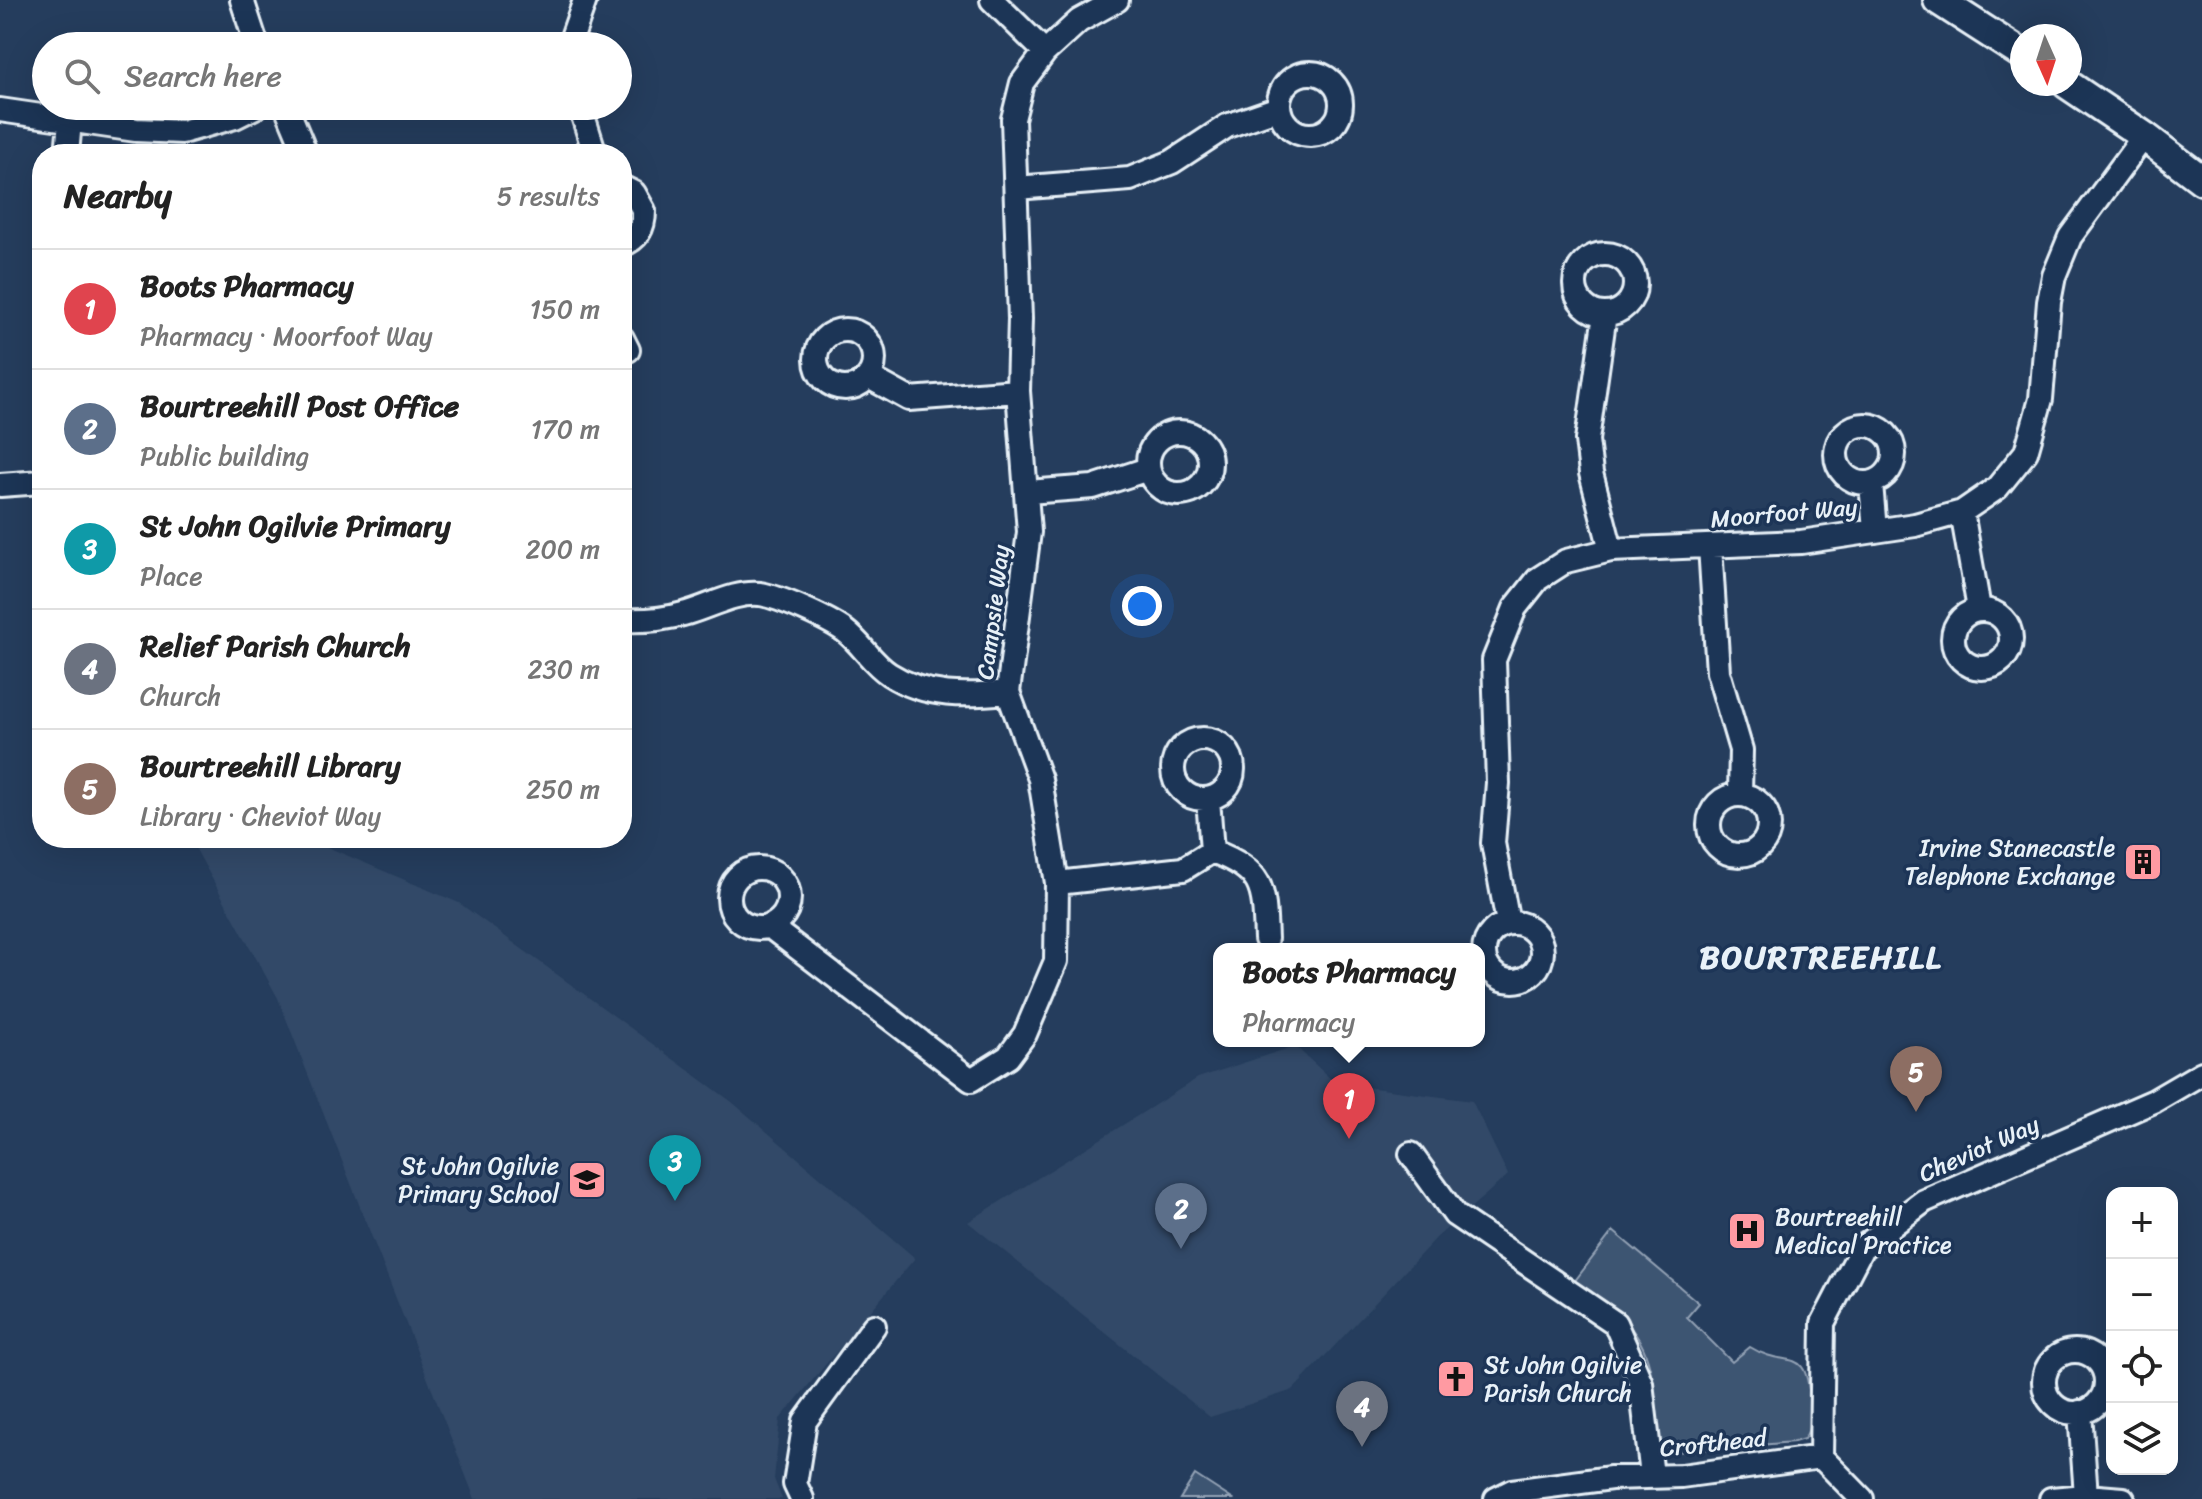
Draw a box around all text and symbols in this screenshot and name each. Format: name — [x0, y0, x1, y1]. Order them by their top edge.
north arrow — [2010, 24, 2082, 96]
search box — [32, 32, 632, 120]
text: Search here — [124, 49, 282, 103]
icon: search — [60, 54, 104, 98]
text: Nearby — [64, 166, 172, 226]
text: 5 results — [497, 173, 600, 219]
text: Boots Pharmacy — [140, 259, 353, 313]
text: 1 — [84, 286, 96, 332]
text: 150 m — [530, 286, 600, 332]
text: Pharmacy · Moorfoot Way — [140, 313, 433, 359]
text: Bourtreehill Post Office — [140, 379, 459, 433]
text: 2 — [82, 406, 98, 452]
text: 170 m — [531, 406, 600, 452]
text: Public building — [140, 433, 309, 479]
street label: Moorfoot Way — [1709, 486, 1860, 540]
text: St John Ogilvie Primary — [140, 499, 451, 553]
text: 3 — [83, 526, 97, 572]
text: 200 m — [525, 526, 600, 572]
street label: Campsie Way — [964, 542, 1022, 682]
text: Place — [140, 553, 203, 599]
your location — [1122, 586, 1162, 626]
text: Relief Parish Church — [140, 619, 410, 673]
text: 4 — [82, 646, 98, 692]
text: 230 m — [528, 646, 600, 692]
text: Church — [140, 673, 221, 719]
text: Bourtreehill Library — [140, 739, 401, 793]
text: 5 — [82, 766, 98, 812]
text: 250 m — [526, 766, 600, 812]
text: Library · Cheviot Way — [140, 793, 381, 839]
place label: Irvine Stanecastle Telephone Exchange — [1905, 827, 2115, 897]
building icon: Irvine Stanecastle Telephone Exchange — [2122, 841, 2164, 883]
district label: BOURTREEHILL — [1699, 929, 1943, 986]
popup — [1213, 943, 1485, 1047]
text: Boots Pharmacy — [1242, 945, 1456, 999]
text: Pharmacy — [1242, 999, 1355, 1045]
pin: 5 — [1890, 1046, 1942, 1112]
pin: 1 — [1323, 1073, 1375, 1139]
street label: Cheviot Way — [1912, 1103, 2047, 1194]
pin: 3 — [649, 1135, 701, 1201]
place label: St John Ogilvie Primary School — [398, 1145, 560, 1215]
school or university icon: St John Ogilvie Primary School — [566, 1159, 608, 1201]
pin: 2 — [1155, 1183, 1207, 1249]
map controls — [2106, 1187, 2178, 1475]
button: + — [2106, 1187, 2178, 1259]
place label: Bourtreehill Medical Practice — [1775, 1196, 1952, 1266]
hospital icon: Bourtreehill Medical Practice — [1726, 1210, 1768, 1252]
button: − — [2106, 1259, 2178, 1331]
button: locate — [2106, 1331, 2178, 1403]
place label: St John Ogilvie Parish Church — [1484, 1344, 1642, 1414]
church icon: St John Ogilvie Parish Church — [1435, 1358, 1477, 1400]
pin: 4 — [1336, 1381, 1388, 1447]
button: layers — [2106, 1403, 2178, 1475]
street label: Crofthead — [1658, 1416, 1770, 1469]

